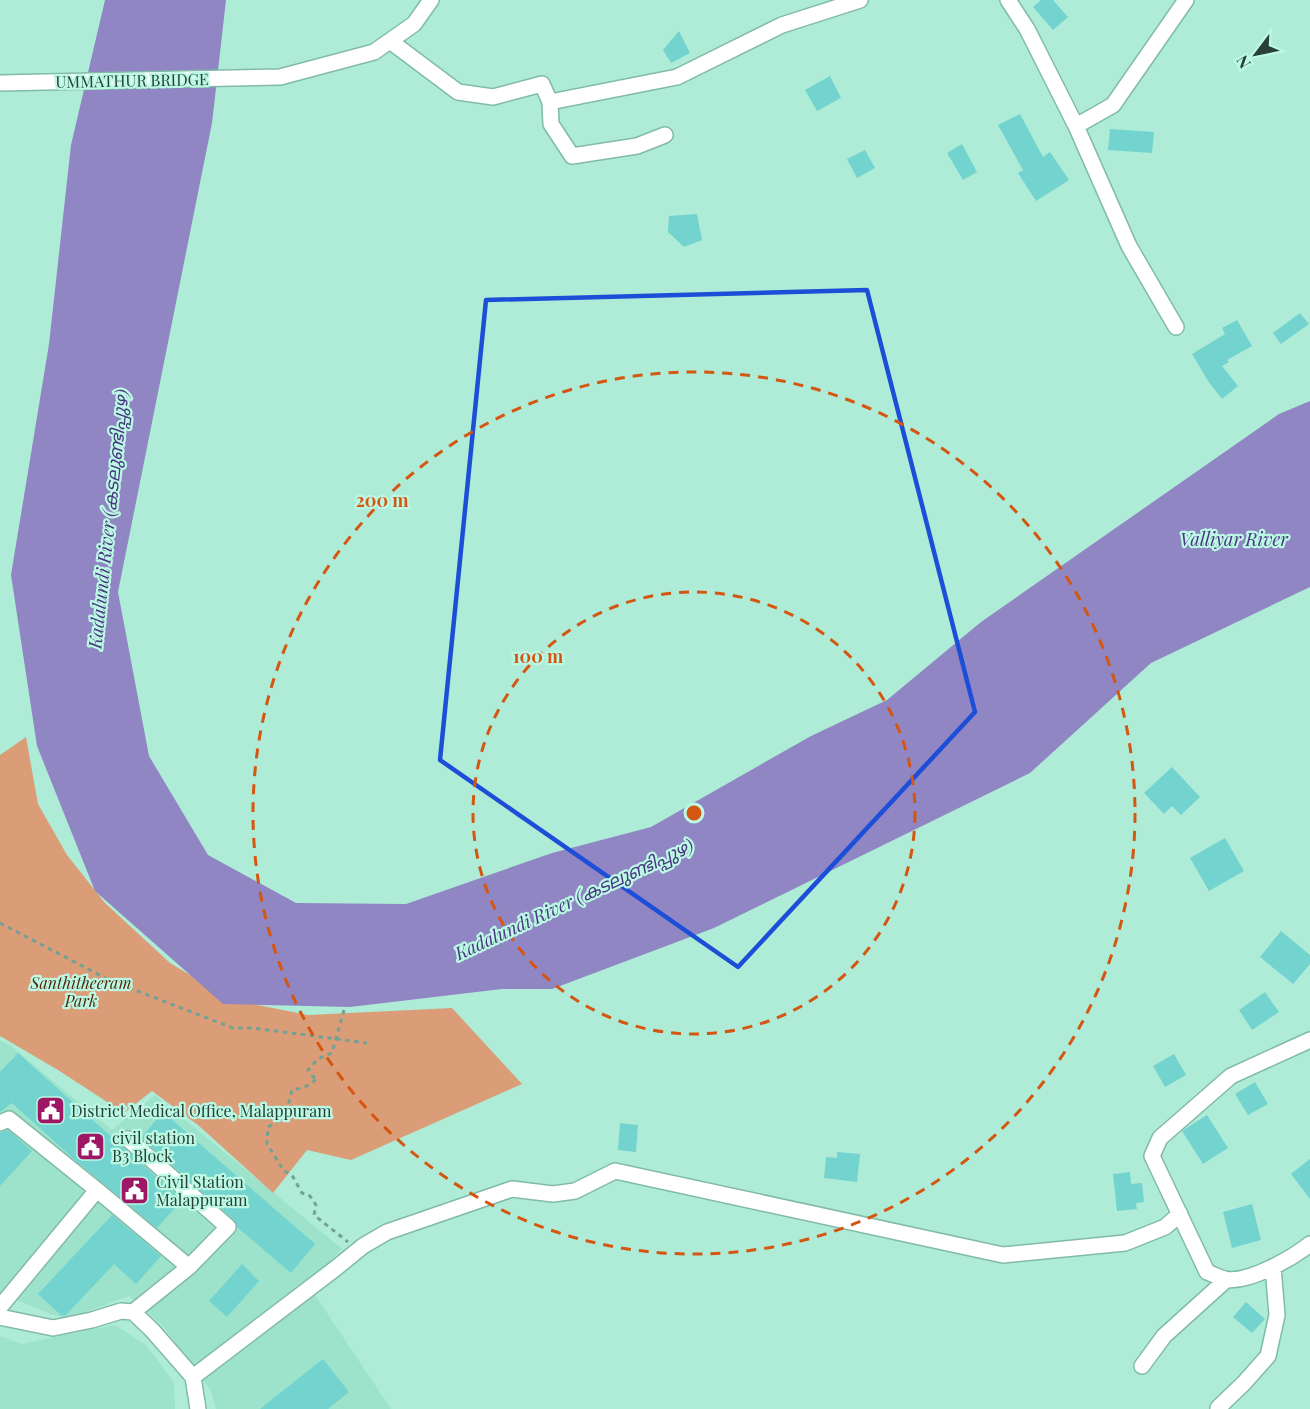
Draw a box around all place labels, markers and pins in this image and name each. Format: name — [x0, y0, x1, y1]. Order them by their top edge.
centre of rings — [684, 803, 704, 823]
public building icon: District Medical Office, Malappuram — [34, 1094, 66, 1126]
place label: District Medical Office, Malappuram — [71, 1100, 331, 1121]
place label: civil station B3 Block — [112, 1127, 195, 1166]
public building icon: civil station B3 Block — [75, 1130, 107, 1162]
place label: Civil Station Malappuram — [156, 1171, 248, 1210]
public building icon: Civil Station Malappuram — [119, 1174, 151, 1206]

